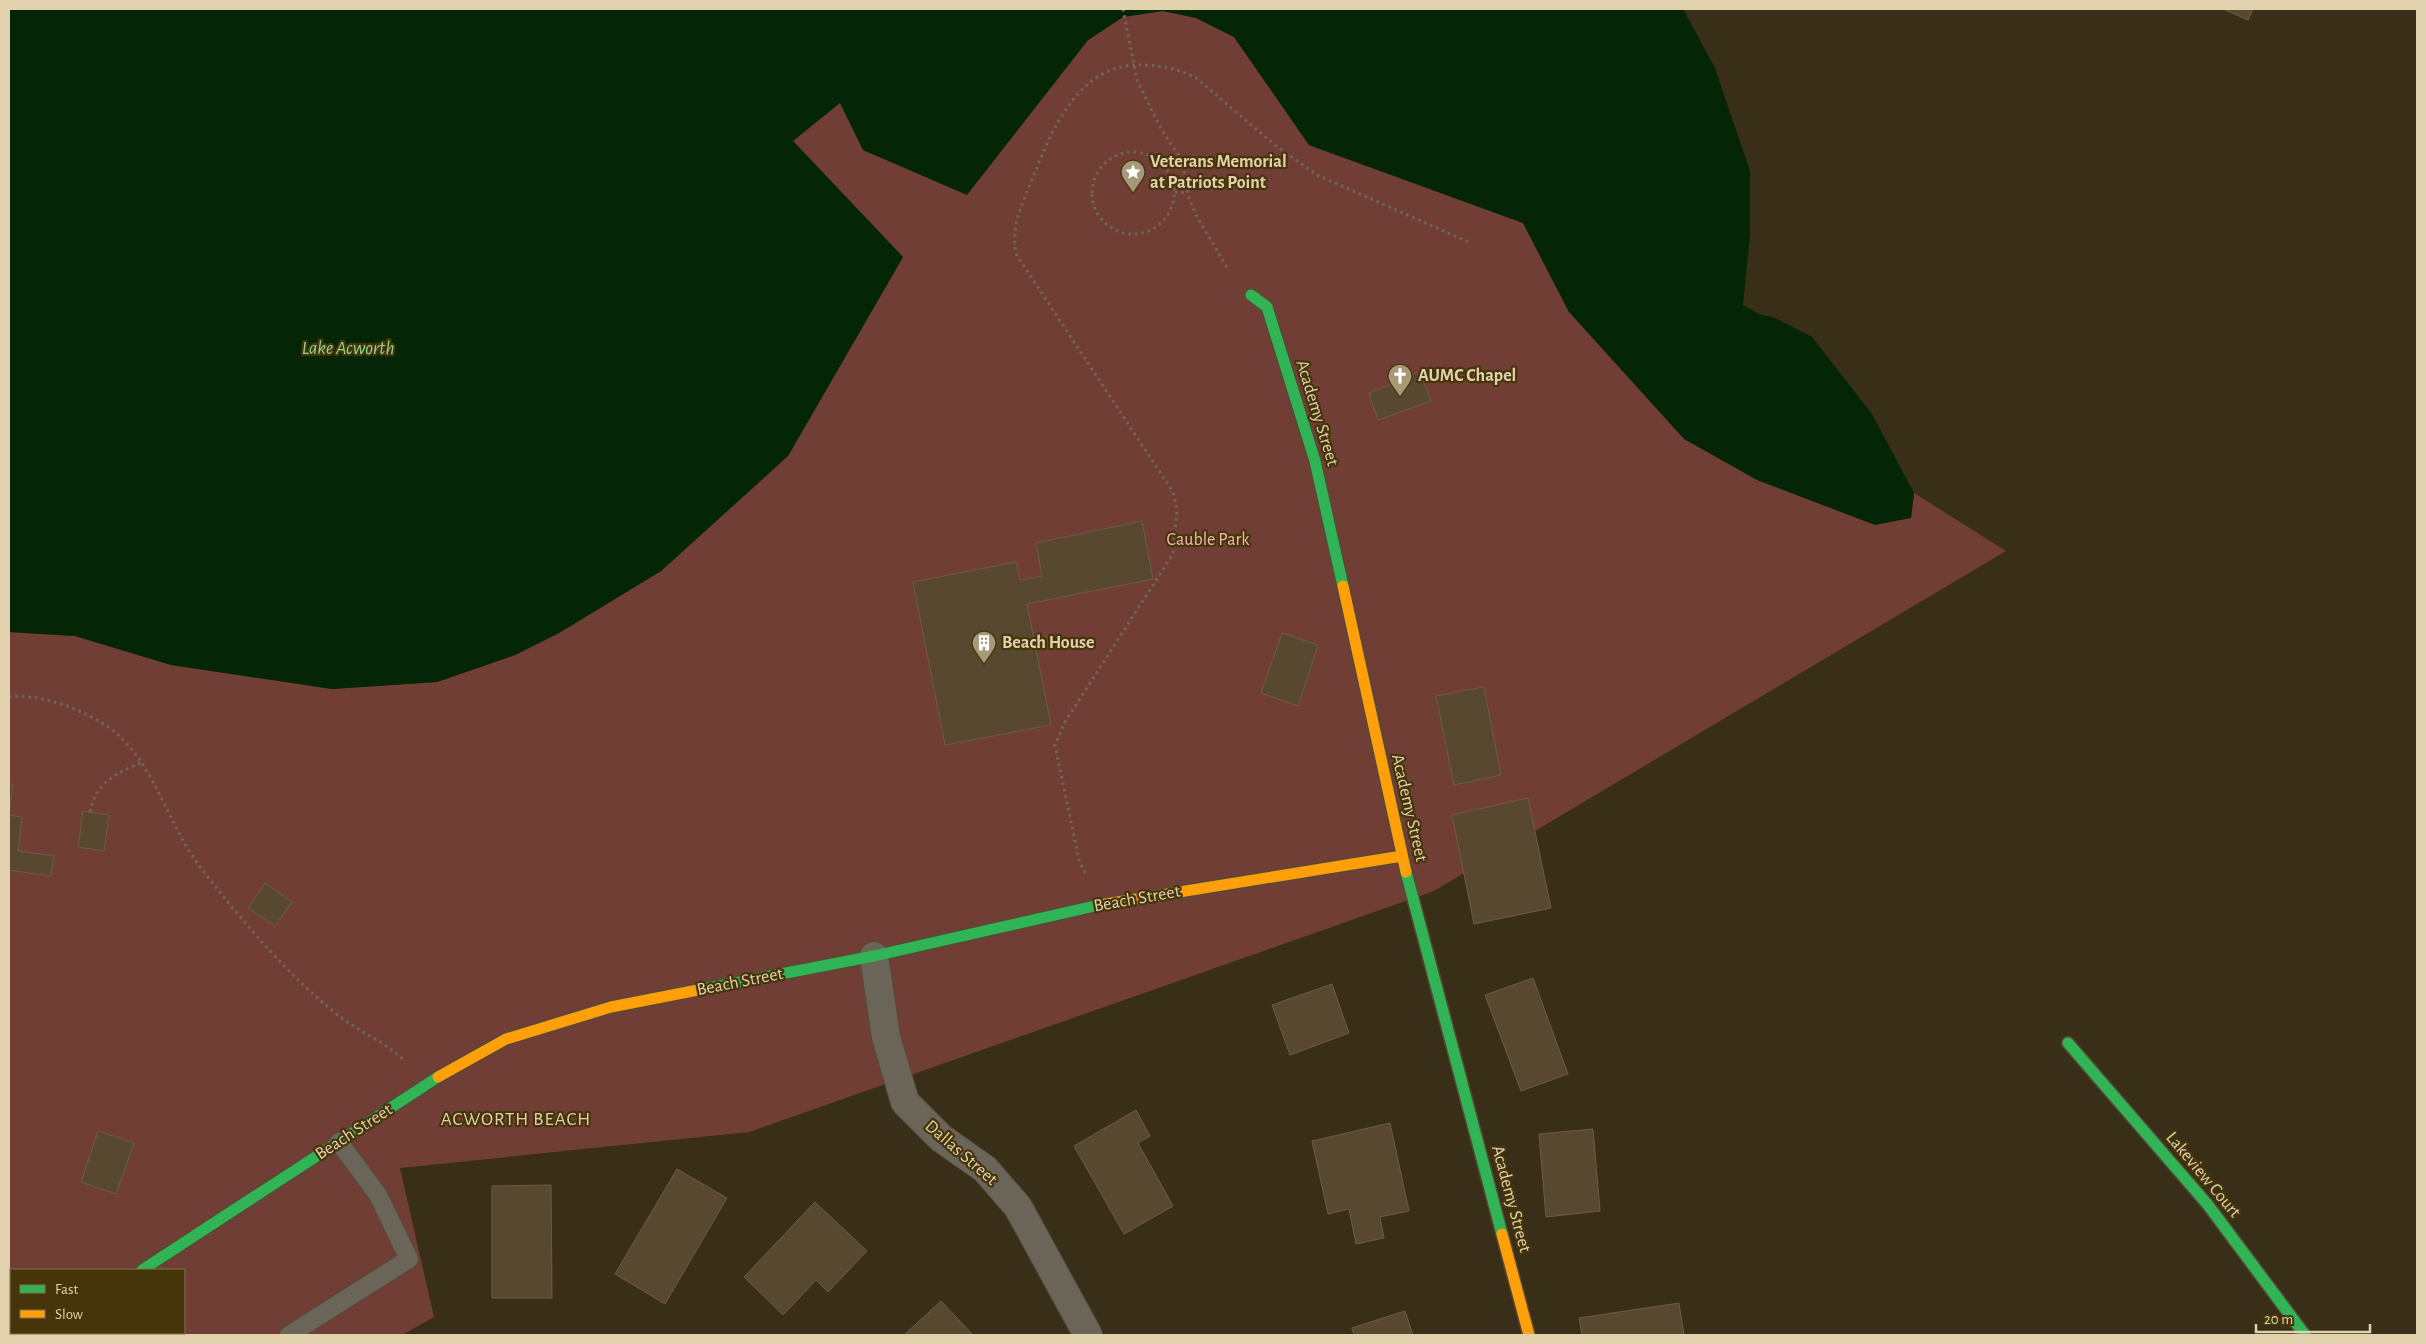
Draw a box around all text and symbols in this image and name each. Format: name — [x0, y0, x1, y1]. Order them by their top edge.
place label: Veterans Memorial at Patriots Point — [1150, 153, 1287, 192]
place icon: Veterans Memorial at Patriots Point — [1120, 159, 1146, 193]
water label: Lake Acworth — [302, 339, 394, 358]
street label: Academy Street — [1292, 358, 1342, 468]
church icon: AUMC Chapel — [1387, 363, 1413, 397]
place label: AUMC Chapel — [1418, 367, 1516, 385]
park label: Cauble Park — [1167, 531, 1250, 549]
building icon: Beach House — [971, 630, 997, 664]
place label: Beach House — [1002, 634, 1095, 652]
street label: Academy Street — [1388, 752, 1430, 864]
street label: Beach Street — [1092, 882, 1182, 915]
street label: Beach Street — [695, 965, 785, 999]
street label: Beach Street — [312, 1100, 396, 1163]
district label: ACWORTH BEACH — [441, 1110, 591, 1129]
street label: Dallas Street — [921, 1117, 1001, 1189]
street label: Lakeview Court — [2162, 1129, 2244, 1221]
street label: Academy Street — [1488, 1144, 1534, 1255]
legend — [10, 1269, 185, 1334]
text: Fast — [55, 1282, 79, 1297]
scale bar — [2256, 1302, 2370, 1334]
text: Slow — [55, 1307, 83, 1322]
text: 20 m — [2264, 1312, 2293, 1327]

